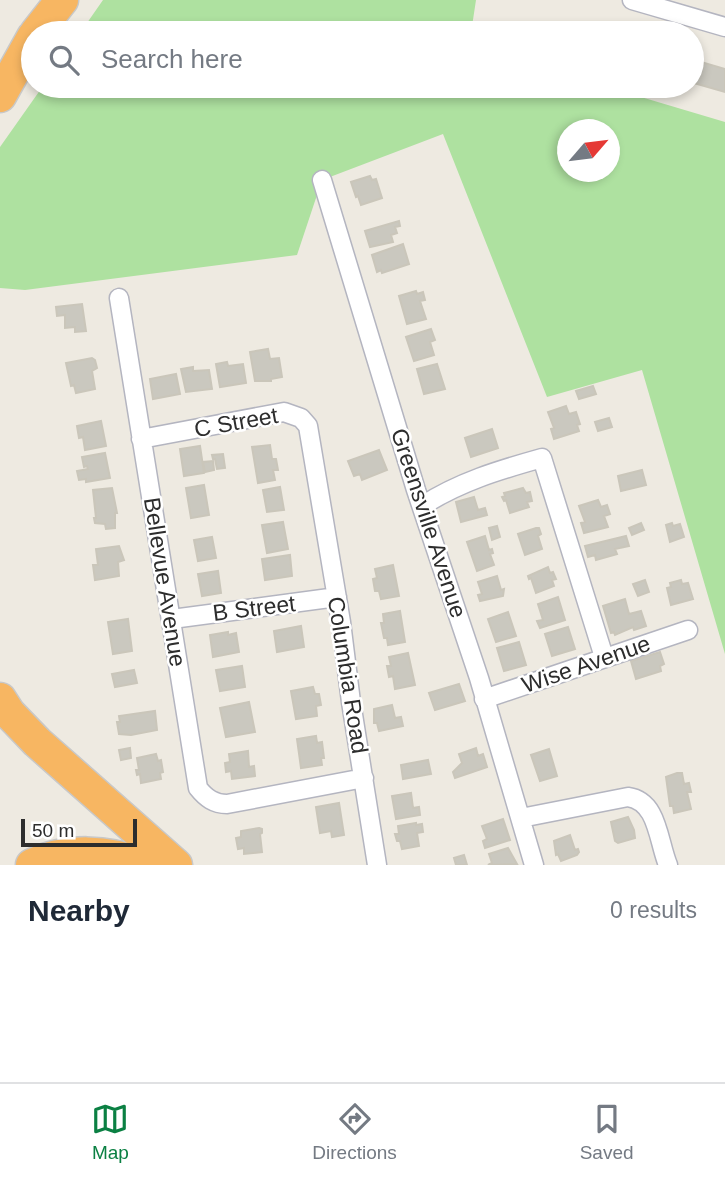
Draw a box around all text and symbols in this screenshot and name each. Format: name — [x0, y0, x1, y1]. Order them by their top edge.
search box — [21, 21, 704, 98]
icon: search — [45, 41, 83, 79]
text: Search here — [101, 44, 243, 74]
north arrow — [557, 119, 620, 182]
street label: C Street — [192, 402, 280, 442]
street label: Greensville Avenue — [386, 425, 472, 621]
street label: Bellevue Avenue — [139, 496, 191, 668]
street label: B Street — [211, 590, 297, 626]
street label: Columbia Road — [323, 595, 373, 755]
street label: Wise Avenue — [518, 630, 654, 698]
scale bar — [21, 816, 136, 848]
text: 50 m — [32, 820, 74, 841]
text: Nearby — [28, 894, 130, 927]
text: 0 results — [610, 897, 697, 923]
tab: Map — [91, 1100, 129, 1164]
tab: Directions — [312, 1100, 397, 1164]
tab: Saved — [580, 1100, 634, 1164]

